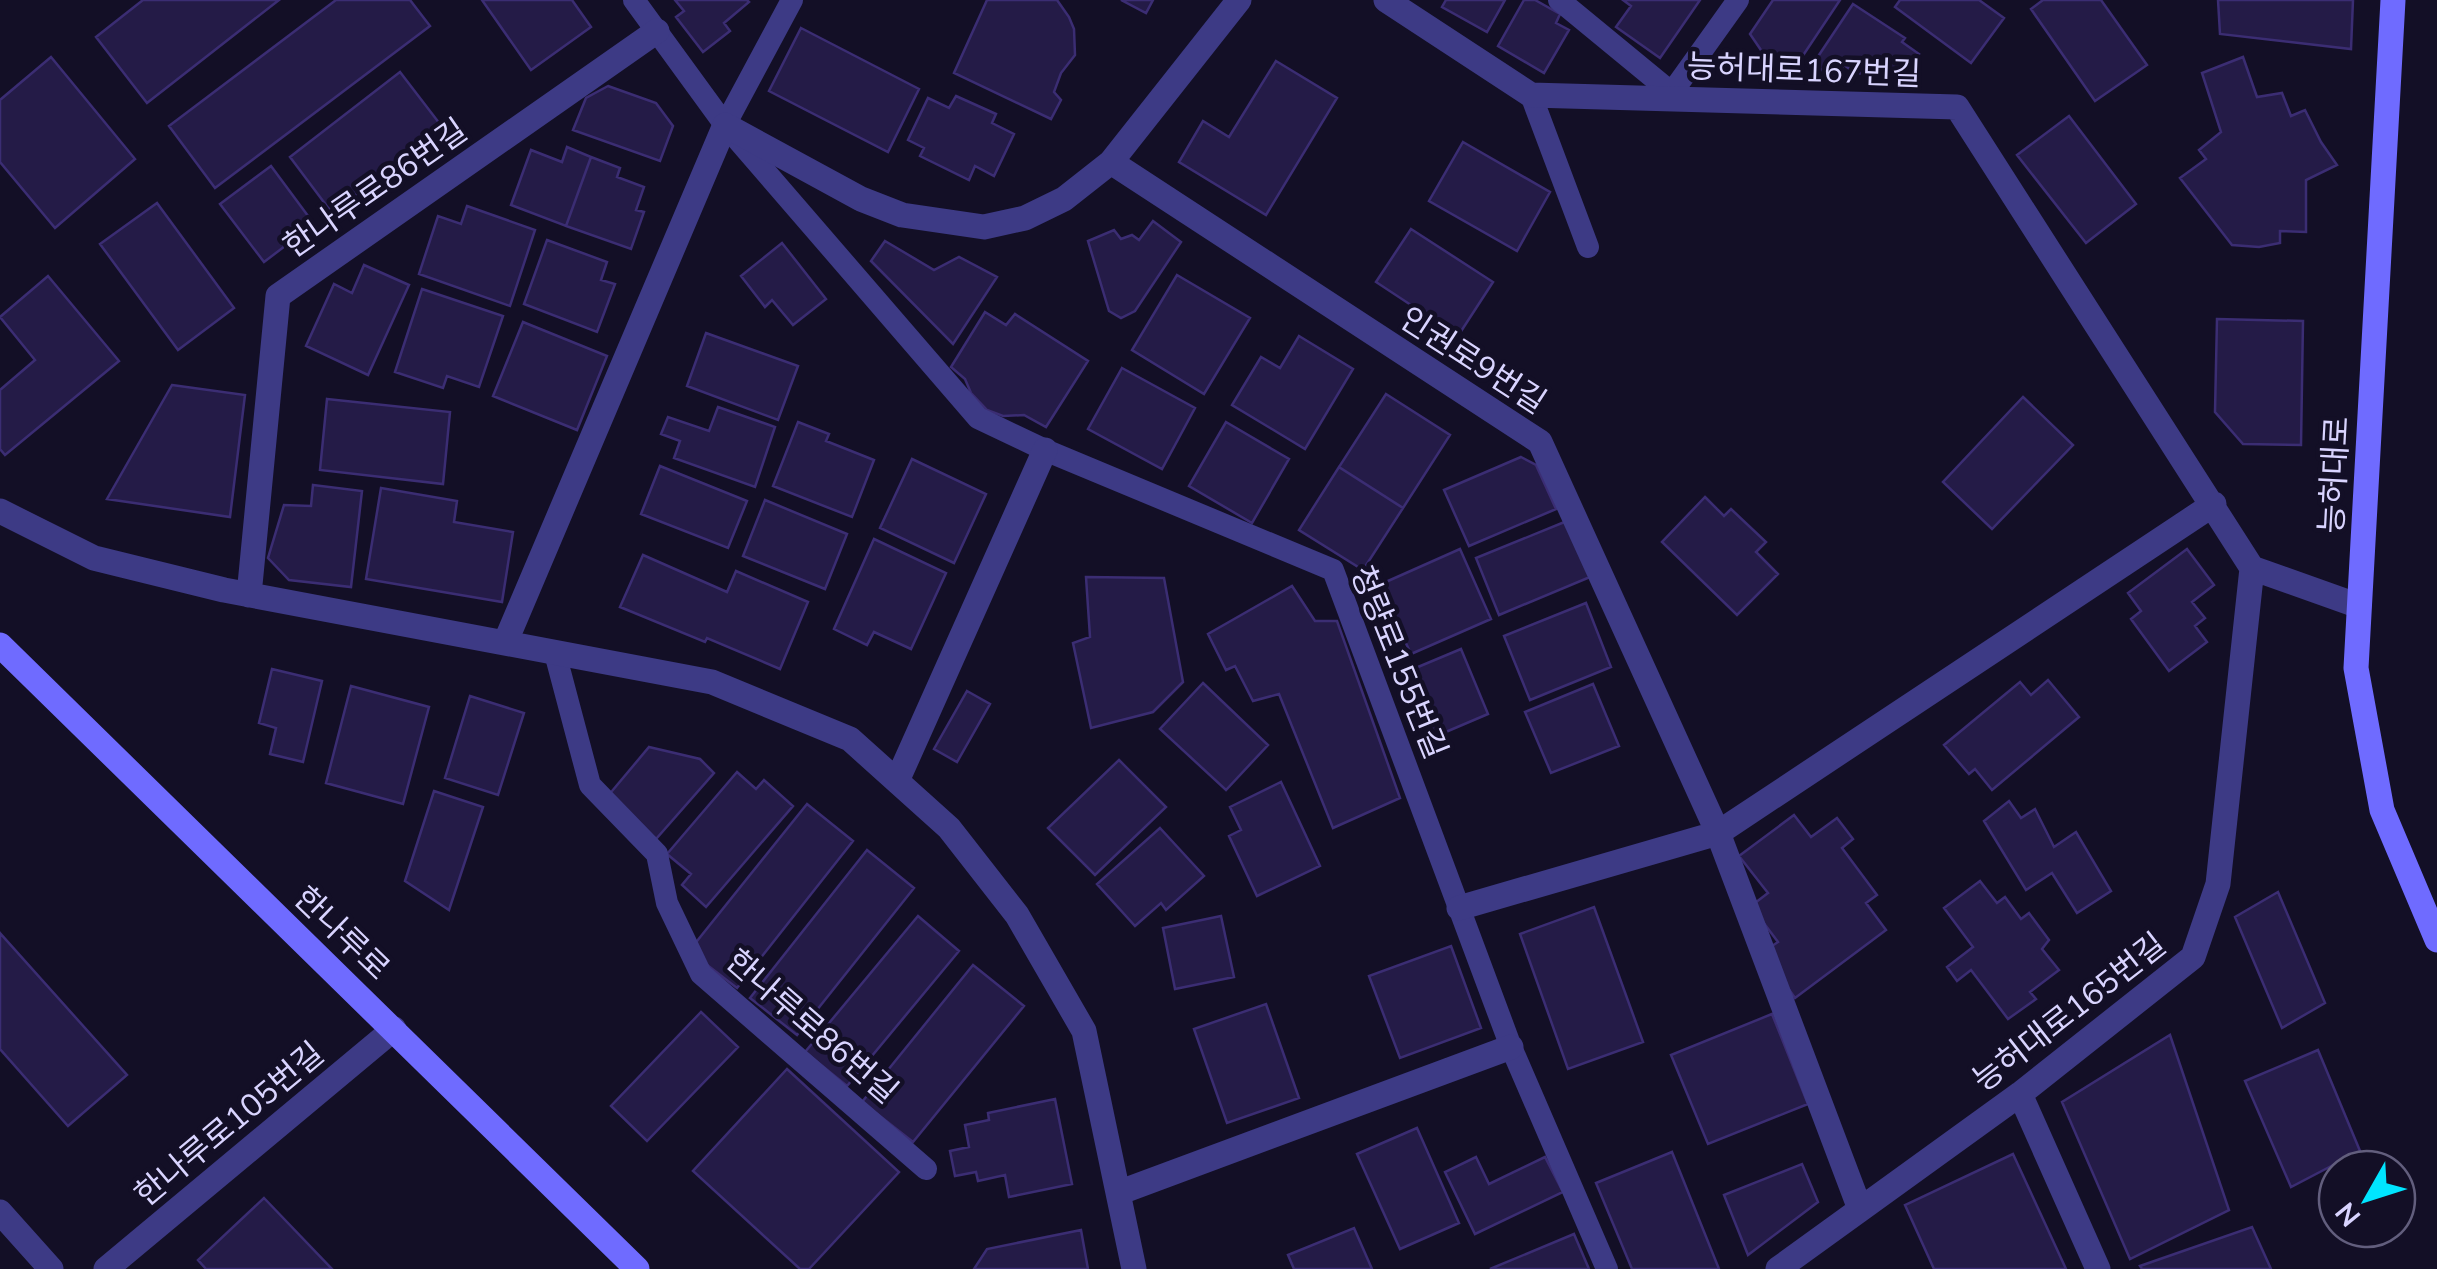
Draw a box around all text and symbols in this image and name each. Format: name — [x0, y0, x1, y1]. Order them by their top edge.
street label: 능허대로167번길 — [1686, 45, 1922, 96]
street label: 한나루로86번길 — [275, 109, 476, 268]
street label: 인권로9번길 — [1391, 297, 1554, 424]
street label: 능허대로 — [2310, 415, 2359, 535]
street label: 청량로155번길 — [1340, 559, 1457, 765]
street label: 한나루로 — [284, 877, 399, 990]
street label: 능허대로165번길 — [1964, 923, 2175, 1101]
street label: 한나루로86번길 — [716, 940, 907, 1113]
street label: 한나루로105번길 — [126, 1033, 333, 1216]
north arrow — [2317, 1149, 2417, 1249]
text: N — [2327, 1194, 2370, 1234]

